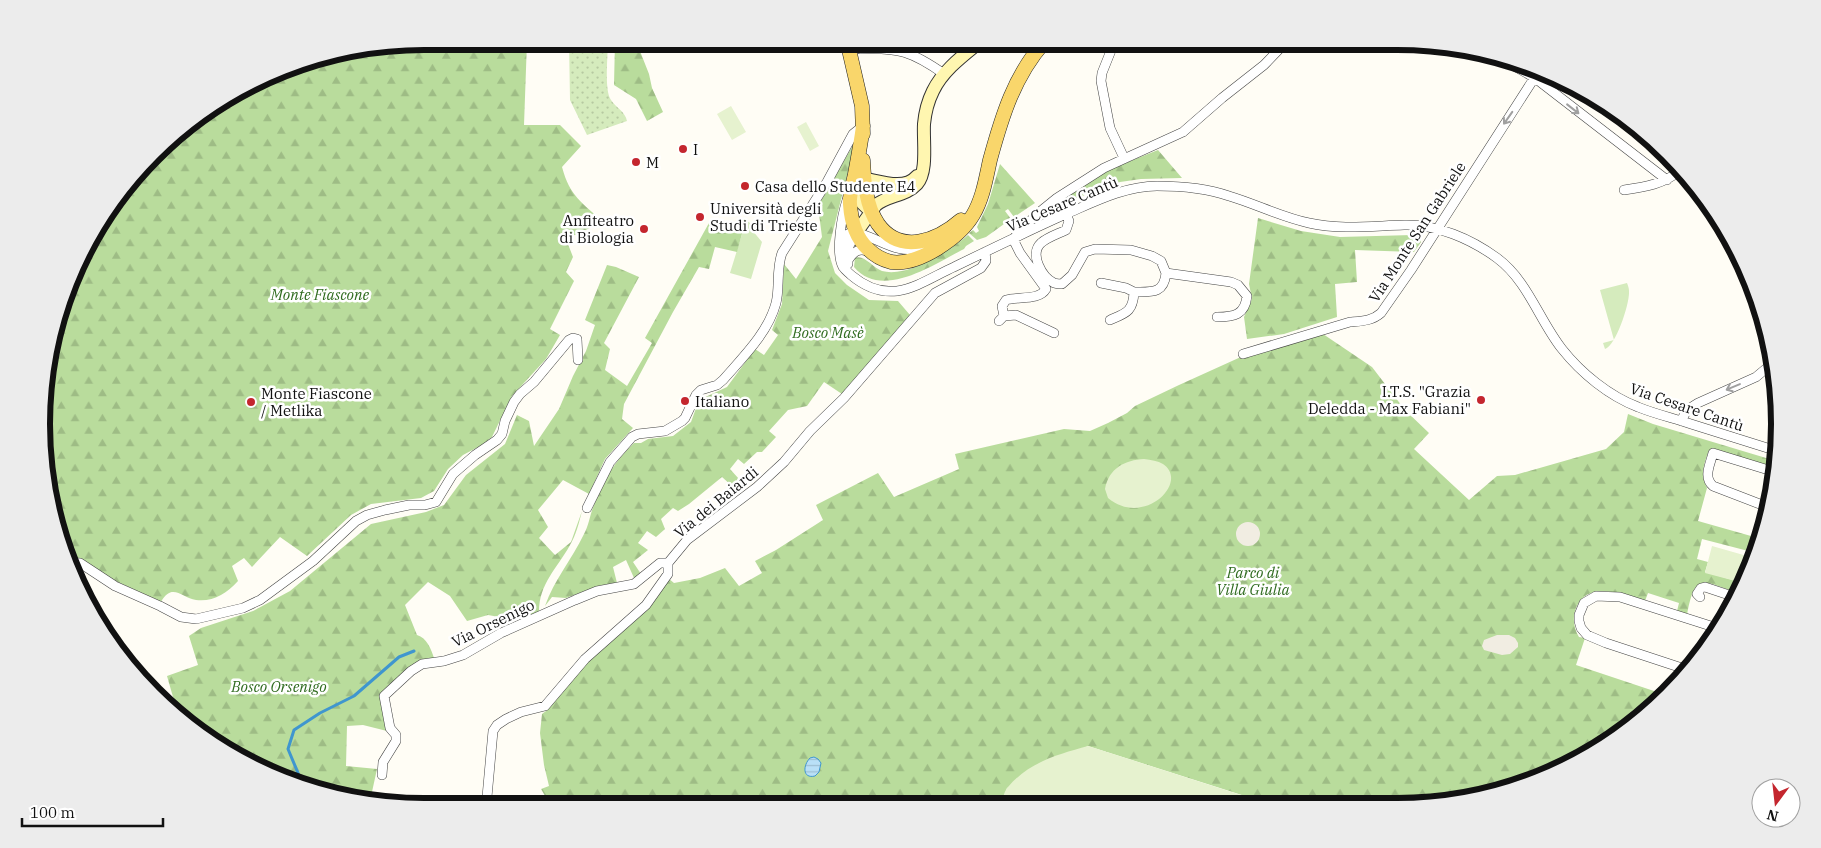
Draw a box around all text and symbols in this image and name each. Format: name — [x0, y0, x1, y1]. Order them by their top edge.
one-way arrow — [1567, 103, 1580, 114]
one-way arrow — [1503, 111, 1513, 125]
place label: I — [693, 140, 698, 159]
marker: I — [677, 143, 689, 155]
place label: M — [646, 153, 659, 172]
marker: M — [630, 156, 642, 168]
street label: Via Monte San Gabriele — [1364, 158, 1470, 306]
street label: Via Cesare Cantù — [1003, 172, 1121, 236]
place label: Casa dello Studente E4 — [755, 177, 915, 196]
marker: Casa dello Studente E4 — [739, 180, 751, 192]
place label: Università degli Studi di Trieste — [710, 199, 822, 235]
place label: Anfiteatro di Biologia — [559, 211, 634, 247]
marker: Università degli Studi di Trieste — [694, 211, 706, 223]
marker: Anfiteatro di Biologia — [638, 223, 650, 235]
park label: Monte Fiascone — [270, 285, 369, 304]
park label: Bosco Masè — [791, 323, 864, 342]
street label: Via Cesare Cantù — [1628, 379, 1746, 435]
place label: I.T.S. "Grazia Deledda - Max Fabiani" — [1308, 382, 1471, 418]
one-way arrow — [1726, 383, 1741, 393]
place label: Monte Fiascone / Metlika — [261, 384, 372, 420]
place label: Italiano — [695, 392, 749, 411]
marker: I.T.S. "Grazia Deledda - Max Fabiani" — [1475, 394, 1487, 406]
marker: Italiano — [679, 395, 691, 407]
marker: Monte Fiascone / Metlika — [245, 396, 257, 408]
street label: Via dei Baiardi — [670, 462, 762, 542]
park label: Parco di Villa Giulia — [1216, 563, 1290, 599]
street label: Via Orsenigo — [449, 595, 537, 651]
park label: Bosco Orsenigo — [230, 677, 327, 696]
north arrow — [1751, 778, 1801, 828]
scale bar — [22, 796, 164, 828]
text: 100 m — [30, 803, 75, 822]
text: N — [1765, 805, 1780, 826]

